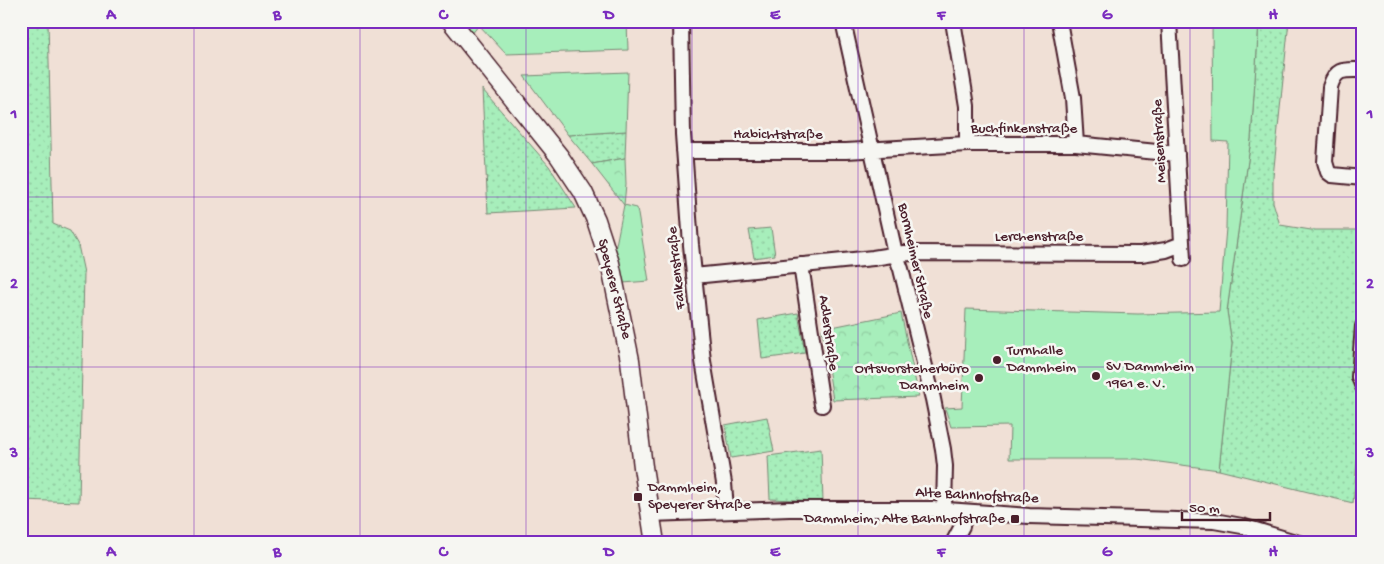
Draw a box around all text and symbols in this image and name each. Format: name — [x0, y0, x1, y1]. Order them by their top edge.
text: A — [105, 7, 117, 26]
text: B — [272, 7, 282, 26]
text: C — [438, 7, 449, 26]
text: D — [602, 7, 615, 26]
text: E — [770, 7, 781, 26]
text: F — [936, 7, 947, 26]
text: G — [1102, 7, 1113, 26]
text: H — [1268, 7, 1278, 26]
street label: Meisenstraße — [1149, 98, 1171, 183]
text: 1 — [10, 106, 17, 125]
text: 1 — [1366, 106, 1373, 125]
street label: Buchfinkenstraße — [970, 120, 1078, 138]
street label: Habichtstraße — [733, 126, 823, 144]
street label: Bornheimer Straße — [893, 201, 937, 321]
street label: Falkenstraße — [664, 226, 690, 311]
street label: Lerchenstraße — [995, 228, 1084, 246]
street label: Speyerer Straße — [593, 237, 635, 341]
text: 2 — [10, 276, 18, 295]
text: 2 — [1366, 276, 1374, 295]
street label: Adlerstraße — [814, 294, 842, 372]
place label: Turnhalle Dammheim — [1006, 342, 1076, 377]
marker: Turnhalle Dammheim — [991, 354, 1003, 366]
place label: SV Dammheim 1961 e. V. — [1105, 358, 1194, 393]
place label: Ortsvorsteherbüro Dammheim — [855, 360, 969, 395]
marker: SV Dammheim 1961 e. V. — [1090, 370, 1102, 382]
marker: Ortsvorsteherbüro Dammheim — [973, 372, 985, 384]
text: 3 — [9, 445, 18, 464]
text: 3 — [1365, 445, 1374, 464]
place label: Dammheim, Speyerer Straße — [647, 479, 751, 514]
street label: Alte Bahnhofstraße — [915, 484, 1039, 508]
scale bar — [1182, 489, 1269, 521]
marker: Dammheim, Speyerer Straße — [632, 491, 644, 503]
text: 50 m — [1189, 500, 1220, 518]
place label: Dammheim, Alte Bahnhofstraße — [803, 510, 1005, 528]
marker: Dammheim, Alte Bahnhofstraße — [1009, 513, 1021, 525]
text: A — [105, 544, 117, 563]
text: B — [272, 544, 282, 563]
text: C — [438, 544, 449, 563]
text: D — [602, 544, 615, 563]
text: E — [770, 544, 781, 563]
text: F — [936, 544, 947, 563]
text: G — [1102, 544, 1113, 563]
text: H — [1268, 544, 1278, 563]

